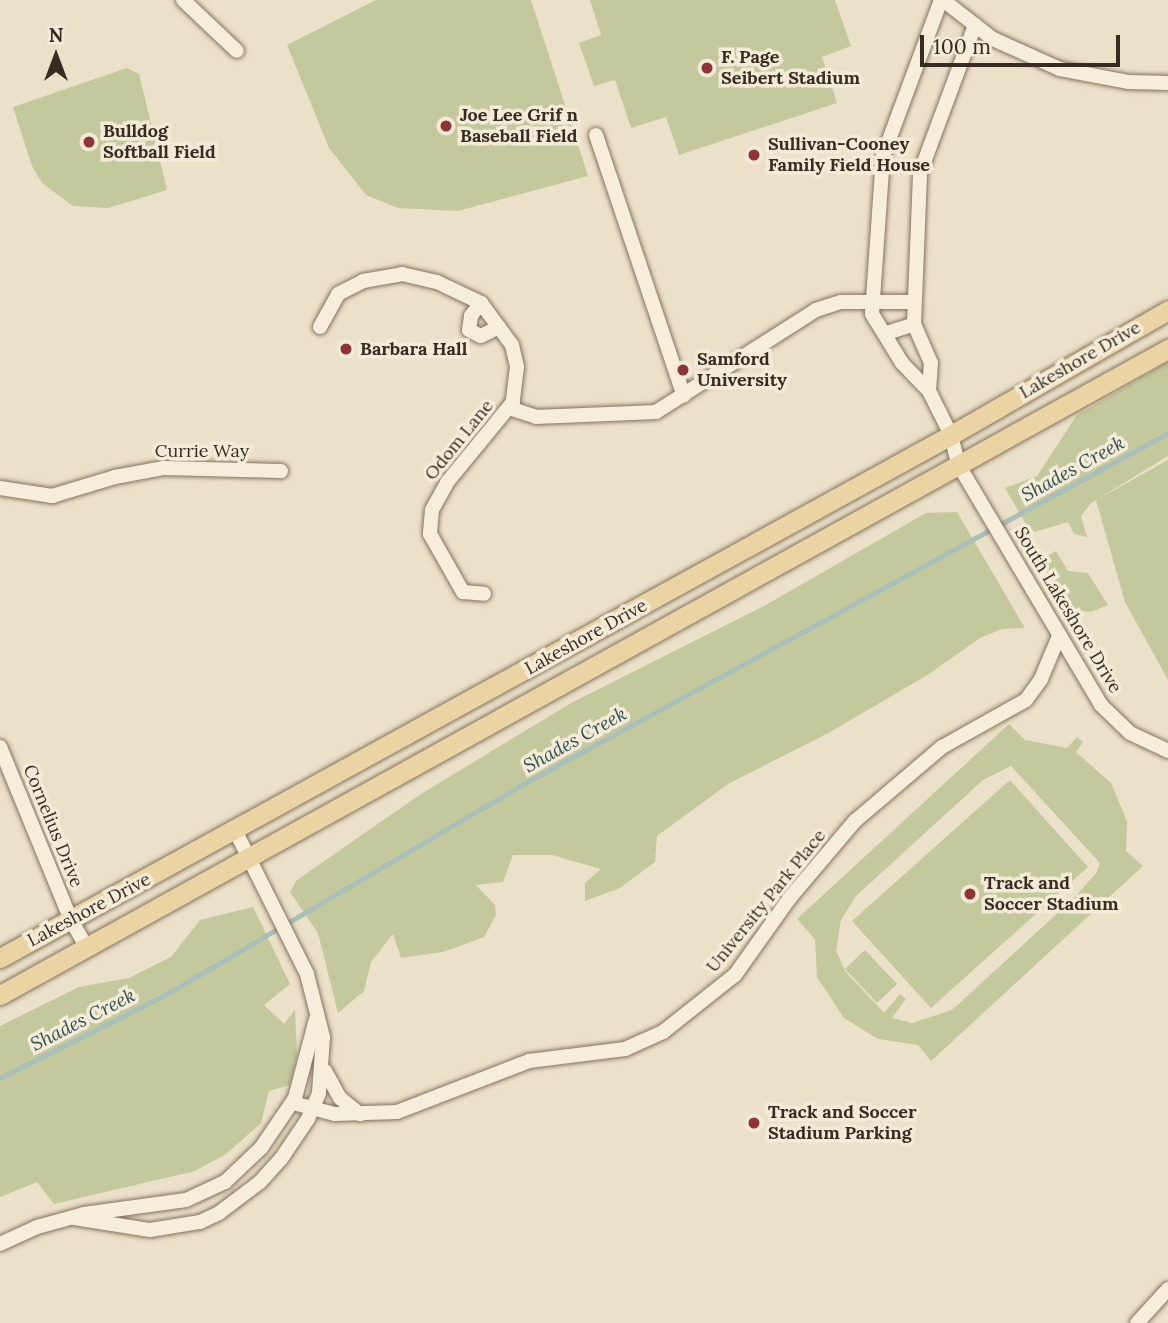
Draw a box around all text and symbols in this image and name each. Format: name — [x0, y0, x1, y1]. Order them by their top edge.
north arrow — [21, 21, 91, 91]
scale bar — [923, 21, 1122, 65]
text: N — [49, 23, 63, 47]
text: 100 m — [933, 33, 991, 60]
place label: F. Page Seibert Stadium — [721, 47, 860, 90]
marker: F. Page Seibert Stadium — [699, 60, 715, 76]
place label: Joe Lee Grif n Baseball Field — [460, 105, 578, 148]
marker: Joe Lee Grif n Baseball Field — [438, 118, 454, 134]
place label: Bulldog Softball Field — [103, 121, 216, 164]
marker: Bulldog Softball Field — [81, 134, 97, 150]
place label: Sullivan-Cooney Family Field House — [768, 134, 930, 176]
marker: Sullivan-Cooney Family Field House — [746, 147, 762, 163]
street label: Lakeshore Drive — [1016, 317, 1144, 403]
place label: Barbara Hall — [360, 338, 467, 360]
marker: Barbara Hall — [338, 341, 354, 357]
place label: Samford University — [697, 349, 787, 392]
marker: Samford University — [675, 362, 691, 378]
street label: Odom Lane — [420, 395, 498, 485]
water label: Shades Creek — [1018, 431, 1128, 507]
street label: Currie Way — [155, 440, 249, 462]
street label: South Lakeshore Drive — [1010, 523, 1126, 697]
street label: Lakeshore Drive — [521, 595, 651, 679]
water label: Shades Creek — [520, 702, 630, 778]
street label: Cornelius Drive — [19, 762, 87, 890]
street label: University Park Place — [702, 825, 830, 977]
street label: Lakeshore Drive — [24, 868, 154, 952]
place label: Track and Soccer Stadium — [984, 873, 1118, 916]
marker: Track and Soccer Stadium — [962, 886, 978, 902]
water label: Shades Creek — [27, 984, 139, 1056]
place label: Track and Soccer Stadium Parking — [768, 1102, 917, 1144]
marker: Track and Soccer Stadium Parking — [746, 1115, 762, 1131]

